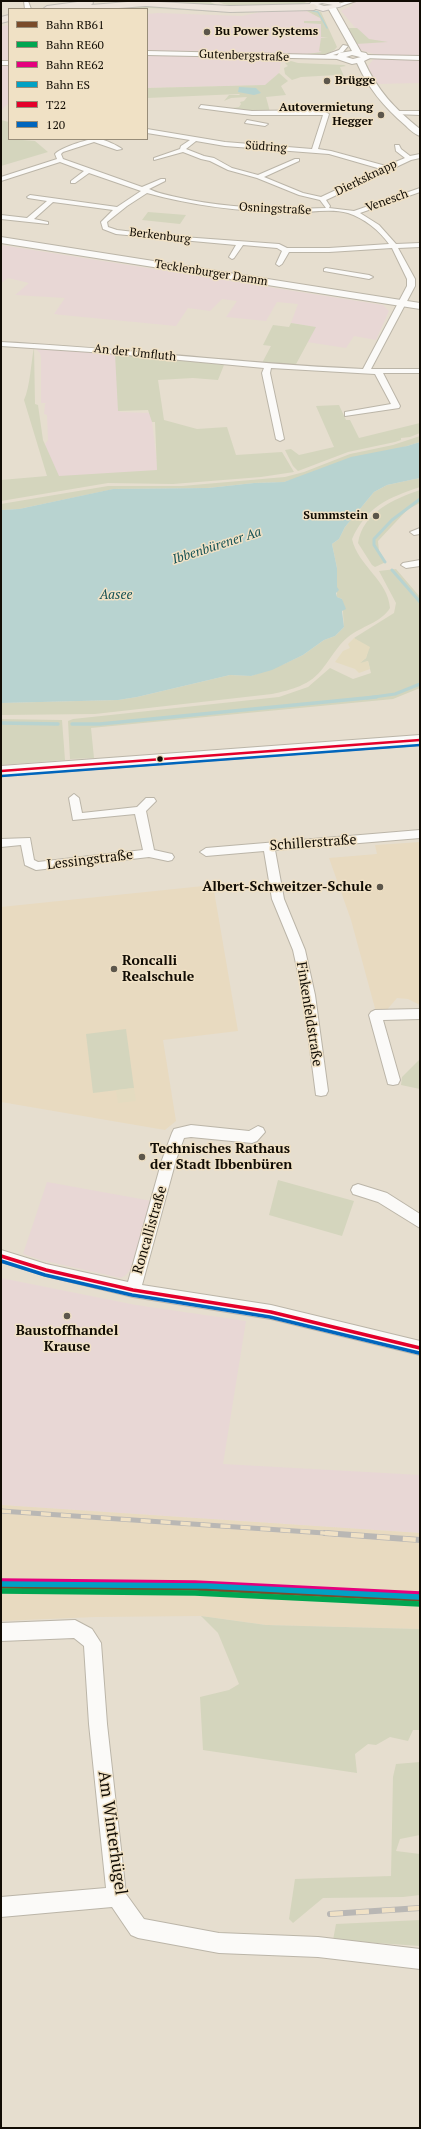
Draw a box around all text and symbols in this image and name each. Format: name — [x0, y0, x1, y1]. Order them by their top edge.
legend — [8, 8, 148, 140]
text: Bahn RB61 — [46, 17, 104, 32]
place label: Bu Power Systems — [215, 25, 318, 39]
marker: Bu Power Systems — [202, 27, 212, 37]
text: Bahn RE60 — [46, 37, 104, 52]
street label: Gutenbergstraße — [199, 47, 289, 65]
text: Bahn RE62 — [46, 57, 104, 72]
place label: Brügge — [335, 74, 375, 88]
marker: Brügge — [322, 76, 332, 86]
text: Bahn ES — [46, 77, 90, 92]
text: T22 — [46, 97, 66, 112]
place label: Autovermietung Hegger — [279, 101, 373, 129]
marker: Autovermietung Hegger — [376, 110, 386, 120]
text: 120 — [46, 117, 65, 132]
street label: Südring — [245, 138, 287, 156]
street label: Dierksknapp — [333, 157, 399, 199]
street label: Venesch — [364, 187, 410, 215]
street label: Osningstraße — [239, 200, 311, 218]
street label: Berkenburg — [129, 225, 191, 247]
street label: Tecklenburger Damm — [153, 257, 269, 289]
street label: An der Umfluth — [93, 342, 177, 364]
place label: Summstein — [303, 509, 368, 523]
marker: Summstein — [371, 511, 381, 521]
water label: Ibbenbürener Aa — [171, 524, 263, 568]
water label: Aasee — [100, 587, 132, 603]
unlabelled marker — [155, 754, 165, 764]
street label: Schillerstraße — [269, 832, 357, 854]
street label: Lessingstraße — [46, 846, 134, 874]
place label: Albert-Schweitzer-Schule — [202, 879, 372, 895]
marker: Albert-Schweitzer-Schule — [375, 882, 385, 892]
place label: Roncalli Realschule — [122, 953, 194, 986]
street label: Finkenfeldstraße — [292, 960, 326, 1068]
marker: Roncalli Realschule — [109, 964, 119, 974]
place label: Technisches Rathaus der Stadt Ibbenbüren — [150, 1141, 292, 1174]
marker: Technisches Rathaus der Stadt Ibbenbüren — [137, 1152, 147, 1162]
street label: Roncallistraße — [129, 1184, 171, 1276]
marker: Baustoffhandel Krause — [62, 1311, 72, 1321]
place label: Baustoffhandel Krause — [16, 1323, 118, 1356]
street label: Am Winterhügel — [93, 1770, 131, 1896]

